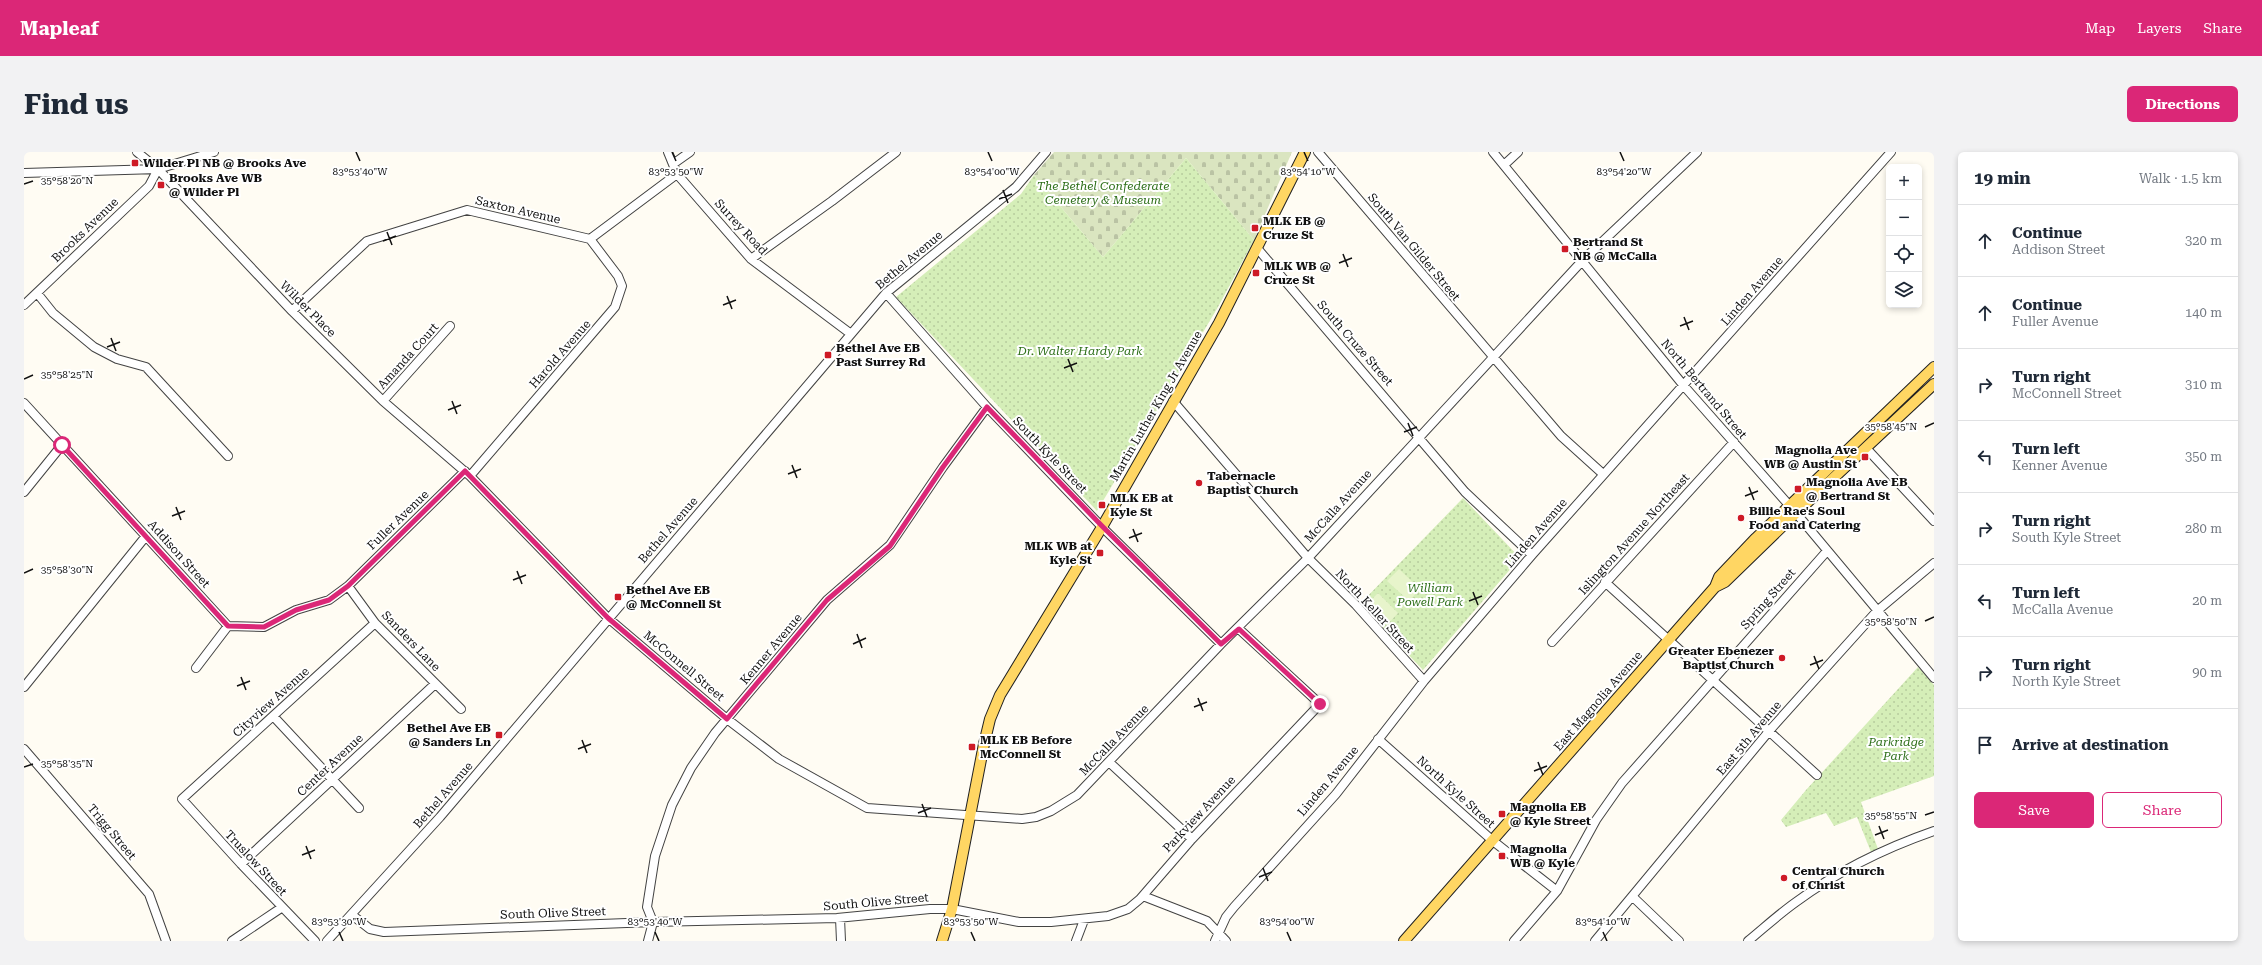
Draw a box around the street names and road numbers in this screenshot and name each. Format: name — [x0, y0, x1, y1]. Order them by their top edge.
street label: South Van Gilder Street — [1365, 190, 1463, 304]
street label: Saxton Avenue — [474, 193, 562, 227]
street label: Brooks Avenue — [49, 195, 121, 265]
street label: Surrey Road — [712, 196, 770, 258]
street label: Bethel Avenue — [873, 228, 946, 292]
street label: Linden Avenue — [1718, 253, 1786, 328]
street label: Wilder Place — [277, 278, 339, 340]
street label: South Cruze Street — [1314, 297, 1396, 389]
street label: Harold Avenue — [526, 317, 594, 391]
street label: Amanda Court — [375, 320, 442, 392]
street label: Martin Luther King Jr Avenue — [1107, 328, 1205, 484]
street label: North Bertrand Street — [1658, 336, 1750, 442]
street label: South Kyle Street — [1010, 414, 1090, 496]
street label: McCalla Avenue — [1302, 466, 1375, 545]
street label: Islington Avenue Northeast — [1576, 470, 1693, 598]
street label: Fuller Avenue — [364, 487, 432, 553]
street label: Bethel Avenue — [635, 494, 701, 566]
street label: Linden Avenue — [1502, 495, 1570, 570]
street label: Addison Street — [145, 517, 213, 591]
street label: Spring Street — [1738, 565, 1799, 632]
street label: North Keller Street — [1333, 567, 1418, 656]
street label: Sanders Lane — [379, 608, 443, 674]
street label: Kenner Avenue — [737, 610, 805, 687]
street label: McConnell Street — [641, 628, 728, 704]
street label: East Magnolia Avenue — [1551, 648, 1645, 754]
street label: Cityview Avenue — [230, 664, 312, 740]
street label: East 5th Avenue — [1714, 698, 1784, 778]
street label: McCalla Avenue — [1077, 701, 1152, 778]
street label: Center Avenue — [294, 731, 366, 799]
street label: Linden Avenue — [1295, 743, 1362, 819]
street label: North Kyle Street — [1414, 753, 1498, 831]
street label: Bethel Avenue — [410, 759, 476, 831]
street label: Parkview Avenue — [1160, 773, 1238, 855]
street label: Trigg Street — [85, 802, 140, 863]
street label: Truslow Street — [222, 827, 290, 899]
street label: South Olive Street — [823, 890, 930, 914]
street label: South Olive Street — [500, 904, 607, 922]

